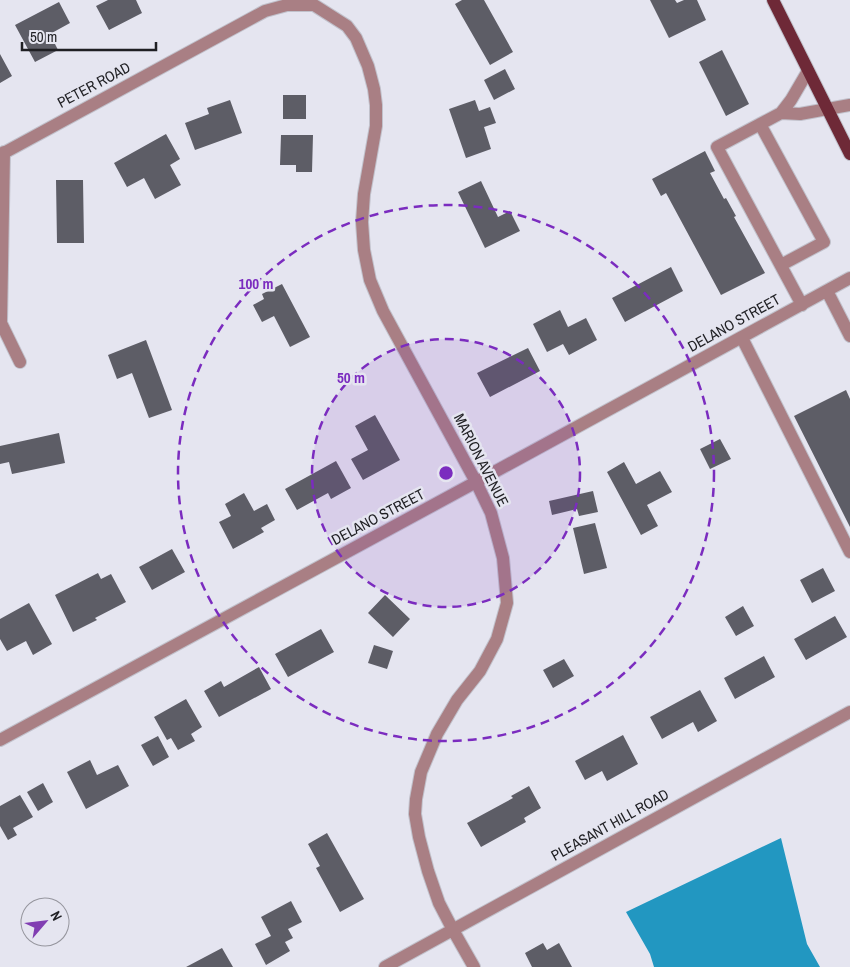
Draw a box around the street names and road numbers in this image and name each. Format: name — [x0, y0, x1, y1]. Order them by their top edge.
street label: PETER ROAD — [54, 56, 134, 113]
street label: DELANO STREET — [684, 288, 784, 357]
street label: MARION AVENUE — [449, 410, 514, 510]
street label: DELANO STREET — [328, 483, 428, 550]
street label: PLEASANT HILL ROAD — [547, 783, 673, 866]

